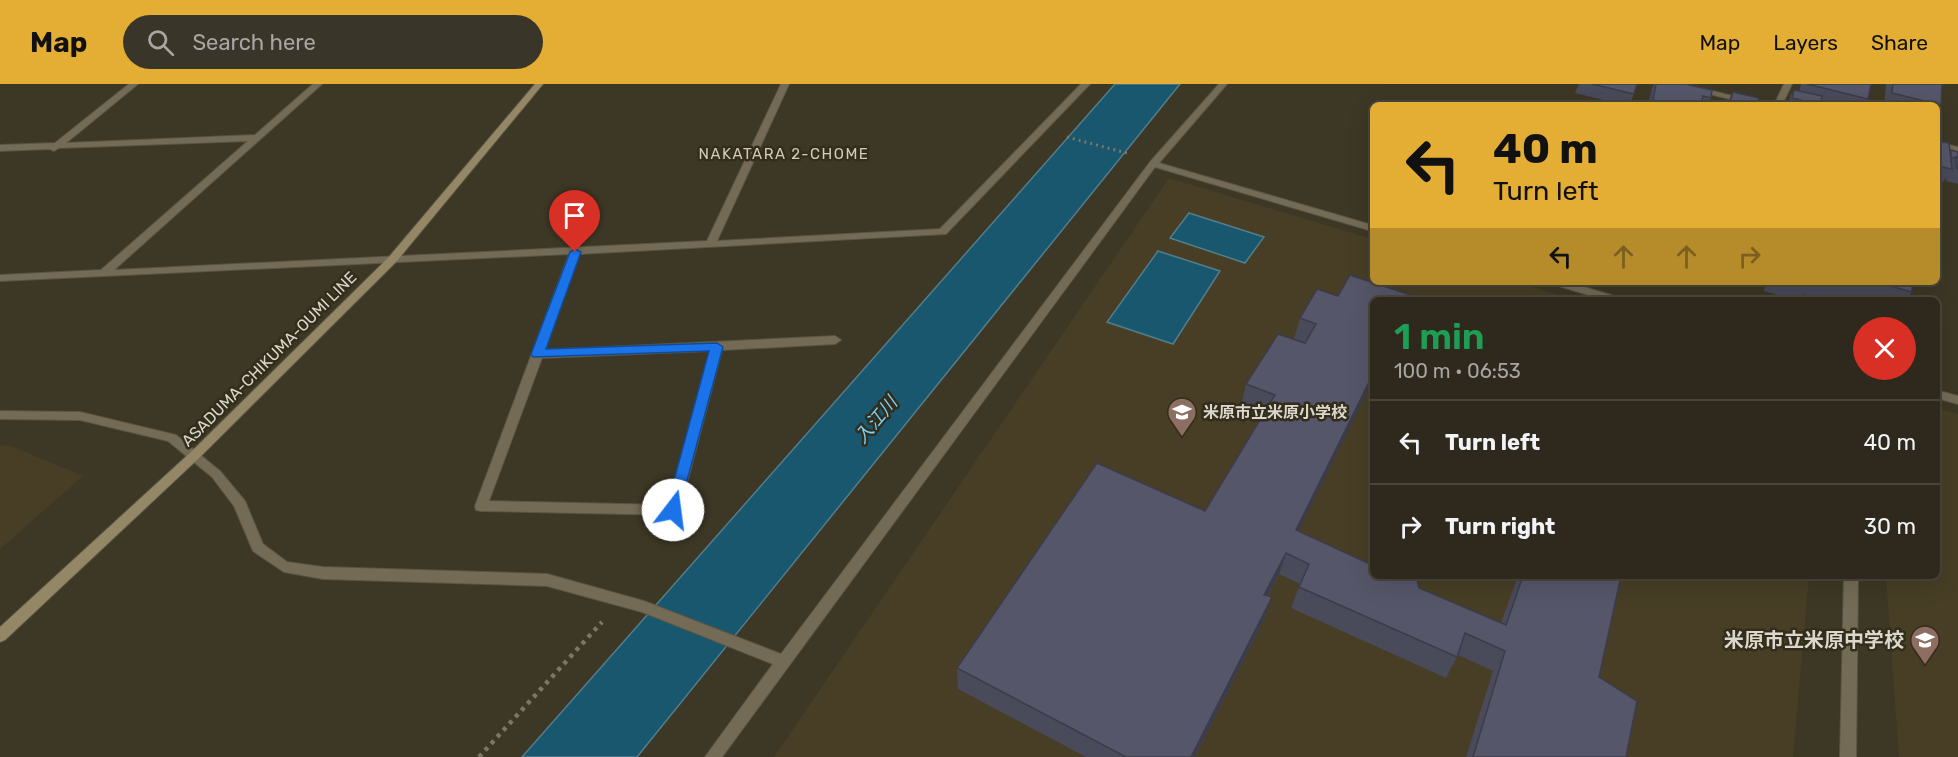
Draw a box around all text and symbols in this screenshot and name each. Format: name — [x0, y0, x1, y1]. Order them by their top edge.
search box — [123, 15, 543, 69]
text: Map — [30, 26, 87, 59]
icon: search — [144, 26, 177, 59]
text: Search here — [192, 29, 316, 56]
text: Map — [1699, 30, 1740, 55]
text: Layers — [1773, 30, 1838, 55]
text: Share — [1871, 30, 1928, 55]
text: 40 m — [1493, 124, 1598, 174]
icon: left — [1394, 126, 1472, 204]
district label: NAKATARA 2-CHOME — [699, 145, 869, 163]
text: Turn left — [1493, 175, 1598, 207]
pin — [549, 190, 600, 252]
icon: arrive — [558, 199, 591, 232]
icon: left — [1544, 240, 1577, 273]
icon: ahead — [1607, 240, 1640, 273]
icon: ahead — [1670, 240, 1703, 273]
icon: right — [1733, 240, 1766, 273]
street label: ASADUMA-CHIKUMA-OUMI LINE — [178, 268, 360, 450]
text: 1 min — [1394, 315, 1485, 358]
button: close — [1853, 317, 1916, 380]
text: 100 m · 06:53 — [1394, 359, 1521, 383]
water label: 入江川 — [850, 391, 903, 448]
school or university icon: 米原市立米原小学校 — [1166, 396, 1198, 438]
place label: 米原市立米原小学校 — [1203, 403, 1347, 422]
icon: left — [1394, 426, 1427, 459]
text: Turn left — [1445, 429, 1540, 456]
text: 40 m — [1863, 429, 1916, 456]
position arrow — [641, 478, 705, 542]
icon: right — [1394, 510, 1427, 543]
text: Turn right — [1445, 513, 1555, 540]
text: 30 m — [1864, 513, 1916, 540]
school or university icon: 米原市立米原中学校 — [1909, 624, 1941, 666]
place label: 米原市立米原中学校 — [1724, 628, 1904, 652]

